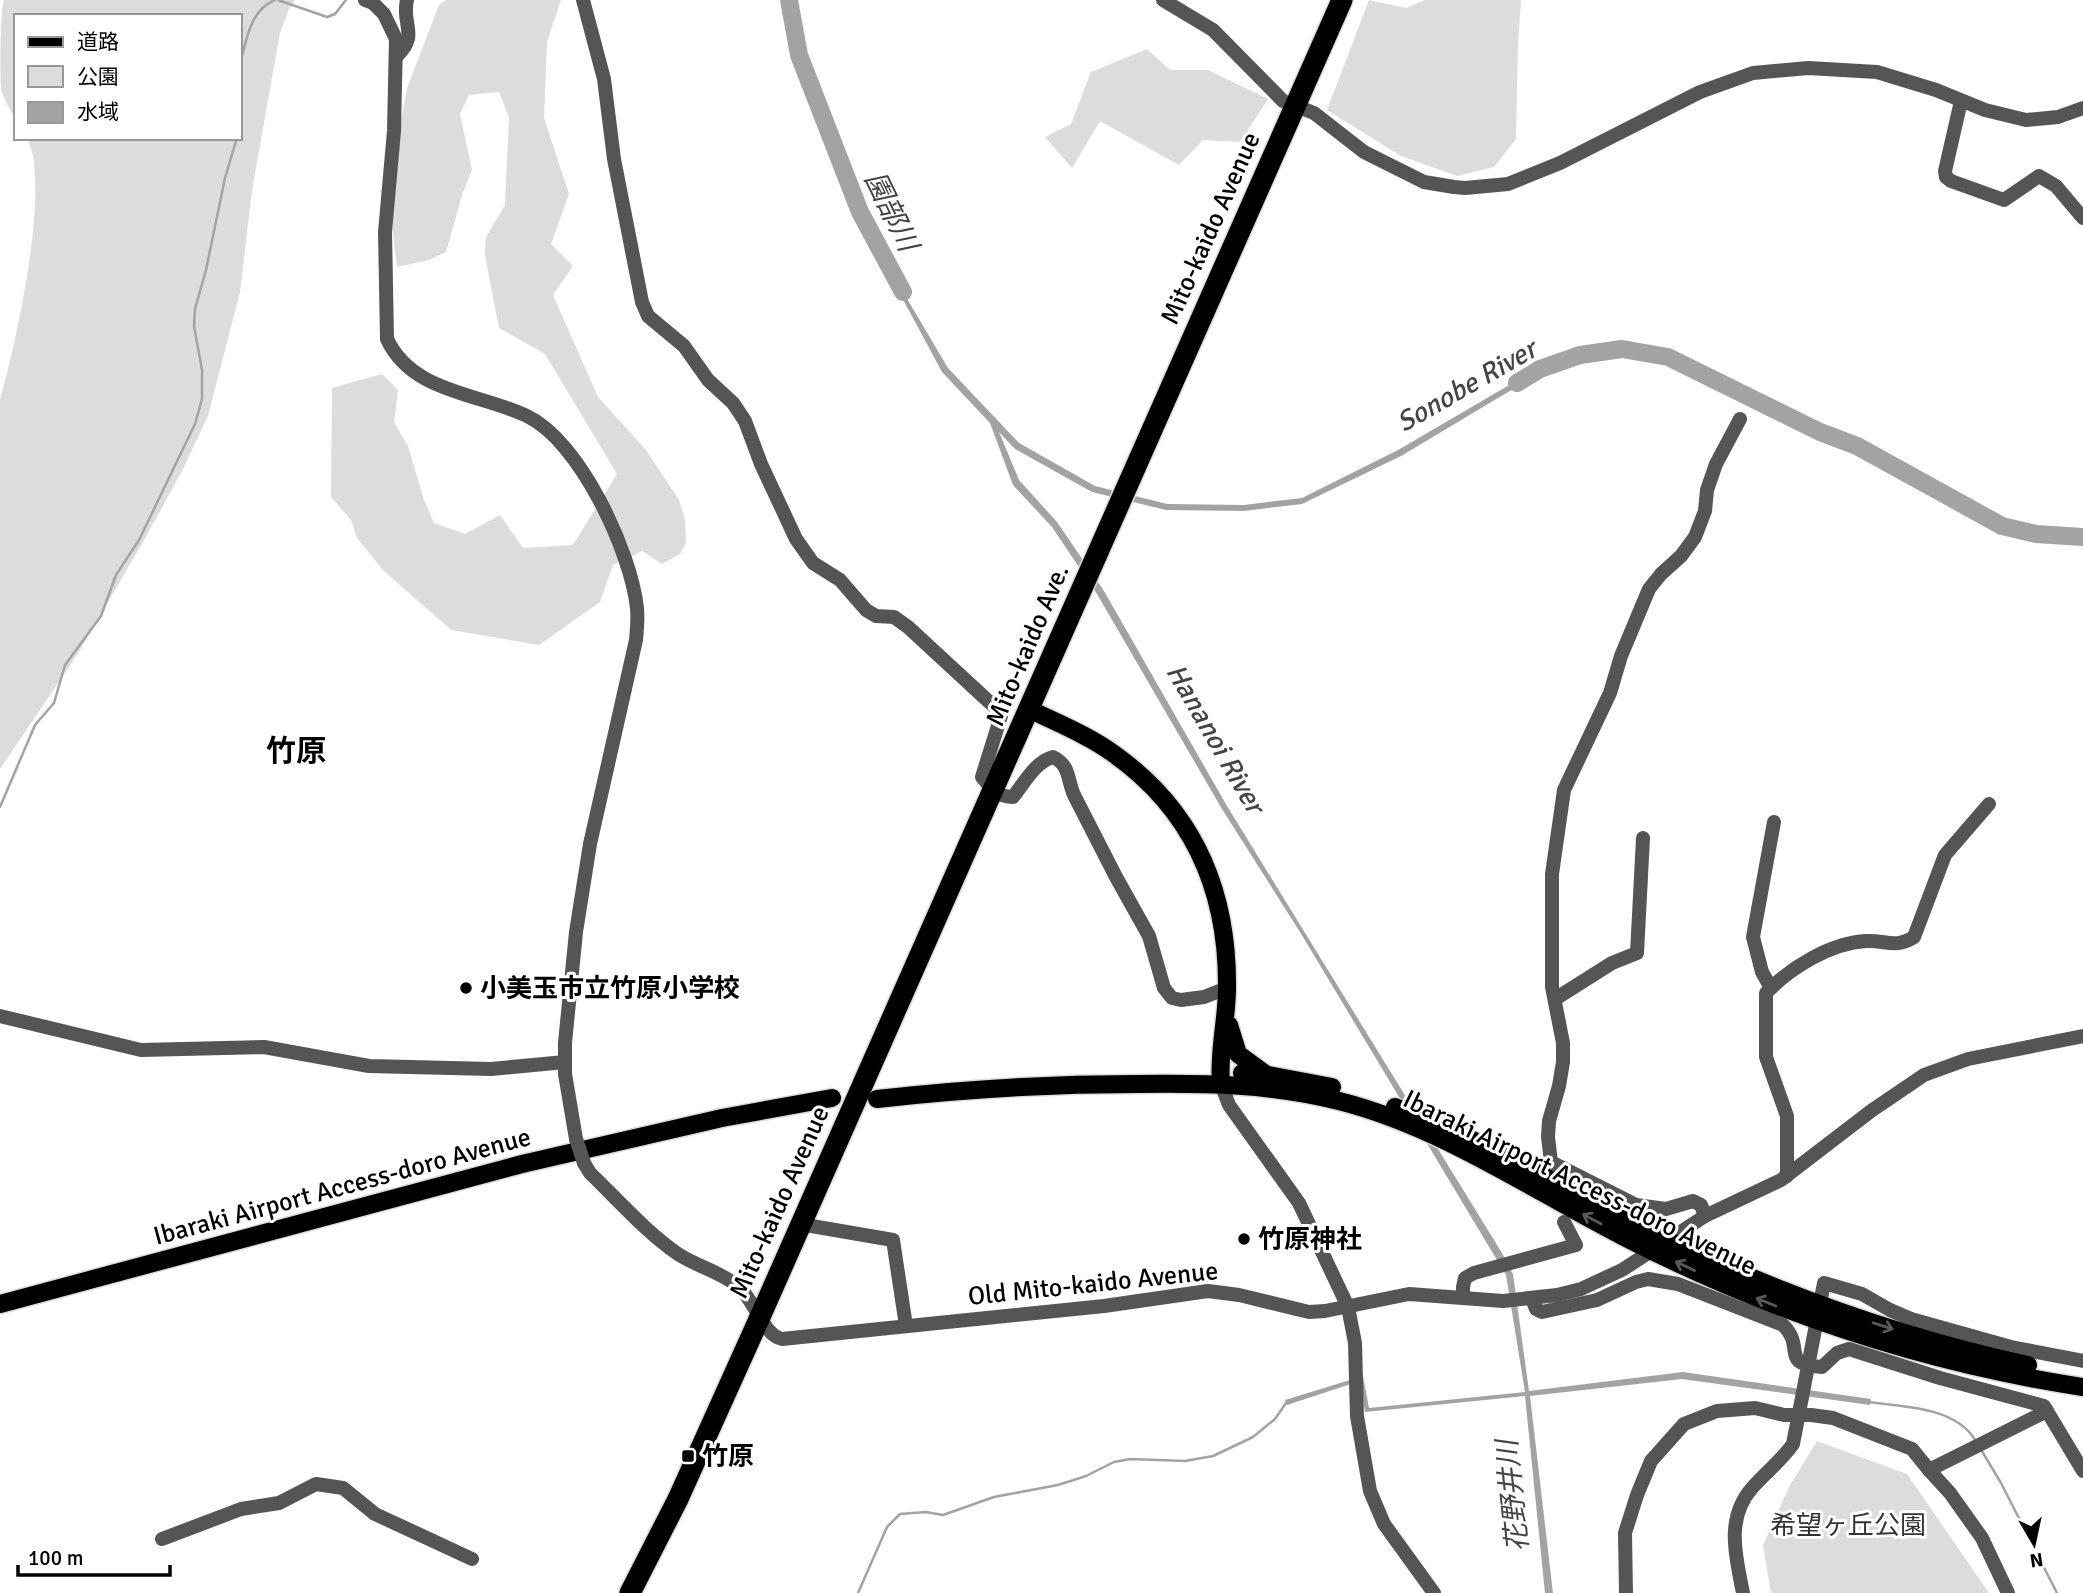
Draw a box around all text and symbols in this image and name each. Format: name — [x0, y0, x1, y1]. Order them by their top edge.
legend — [14, 14, 242, 140]
text: 道路 — [77, 29, 119, 55]
text: 公園 — [77, 64, 119, 90]
text: 水域 — [77, 99, 119, 125]
street label: Mito-kaido Avenue — [1154, 127, 1268, 329]
water label: 園部川 — [857, 166, 926, 259]
water label: Sonobe River — [1391, 330, 1546, 440]
street label: Mito-kaido Ave. — [979, 560, 1076, 731]
water label: Hananoi River — [1159, 658, 1273, 822]
district label: 竹原 — [266, 733, 326, 770]
place label: 小美玉市立竹原小学校 — [480, 973, 740, 1005]
marker: 小美玉市立竹原小学校 — [458, 980, 474, 996]
street label: Ibaraki Airport Access-doro Avenue — [1398, 1083, 1761, 1283]
street label: Mito-kaido Avenue — [723, 1101, 837, 1303]
street label: Ibaraki Airport Access-doro Avenue — [150, 1121, 534, 1253]
one-way arrow — [1582, 1212, 1603, 1226]
place label: 竹原神社 — [1258, 1224, 1362, 1256]
marker: 竹原神社 — [1236, 1231, 1252, 1247]
street label: Old Mito-kaido Avenue — [967, 1255, 1220, 1313]
one-way arrow — [1675, 1259, 1696, 1273]
one-way arrow — [1756, 1294, 1778, 1307]
one-way arrow — [1871, 1321, 1893, 1334]
water label: 花野井川 — [1490, 1435, 1536, 1553]
place label: 竹原 — [702, 1441, 754, 1473]
marker: 竹原 — [680, 1448, 696, 1464]
north arrow — [1999, 1509, 2069, 1579]
park label: 希望ヶ丘公園 — [1770, 1510, 1926, 1542]
scale bar — [18, 1534, 170, 1578]
text: 100 m — [28, 1545, 83, 1571]
text: N — [2028, 1547, 2045, 1573]

